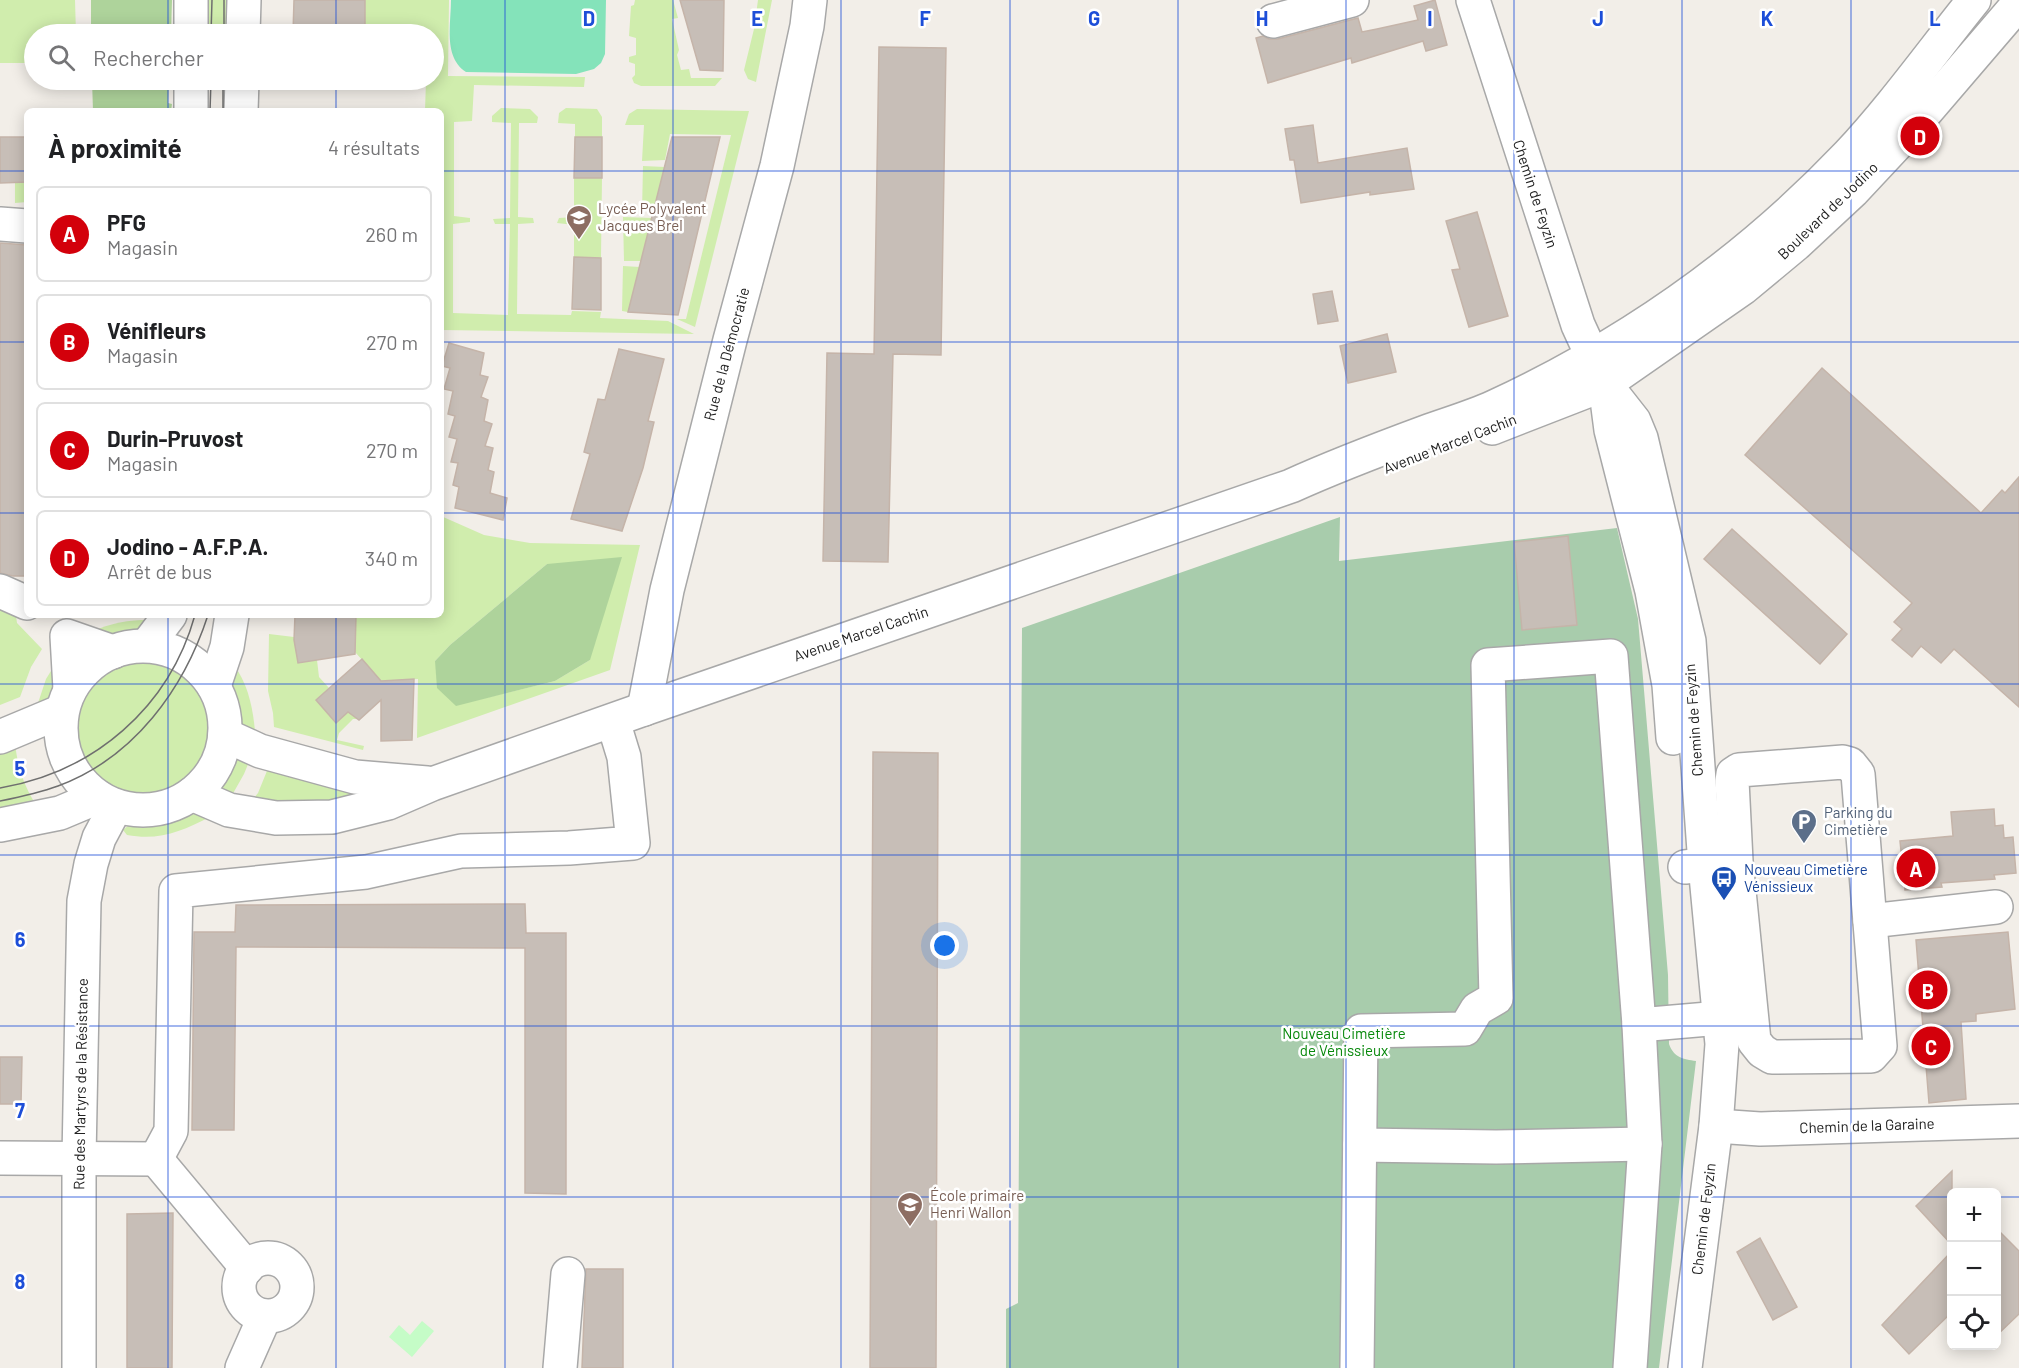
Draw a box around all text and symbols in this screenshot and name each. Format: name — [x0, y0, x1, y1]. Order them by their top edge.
text: D — [583, 6, 595, 30]
text: E — [751, 6, 763, 30]
text: F — [919, 6, 931, 30]
text: G — [1088, 6, 1100, 30]
text: H — [1256, 6, 1268, 30]
text: I — [1427, 6, 1433, 30]
text: J — [1592, 6, 1604, 30]
text: K — [1761, 6, 1774, 30]
text: L — [1929, 6, 1941, 30]
search box — [24, 24, 444, 90]
icon: search — [45, 41, 78, 74]
text: Rechercher — [93, 44, 204, 70]
pin: D — [1900, 114, 1940, 158]
text: À proximité — [48, 132, 182, 163]
text: 4 résultats — [328, 135, 420, 159]
street label: Chemin de Feyzin — [1510, 137, 1562, 250]
street label: Boulevard de Jodino — [1773, 158, 1881, 263]
place label: Lycée Polyvalent Jacques Brel — [598, 199, 707, 234]
school or university icon: Lycée Polyvalent Jacques Brel — [564, 203, 594, 241]
text: PFG — [107, 209, 146, 235]
text: A — [63, 222, 76, 246]
text: 260 m — [365, 222, 418, 246]
text: Magasin — [107, 235, 178, 259]
street label: Rue de la Démocratie — [700, 285, 753, 422]
text: Vénifleurs — [107, 317, 206, 343]
text: B — [63, 330, 76, 354]
text: 270 m — [366, 330, 418, 354]
text: Magasin — [107, 343, 178, 367]
street label: Avenue Marcel Cachin — [1381, 409, 1519, 477]
text: Durin-Pruvost — [107, 425, 243, 451]
text: C — [63, 438, 76, 462]
text: 270 m — [366, 438, 418, 462]
text: Magasin — [107, 451, 178, 475]
text: Jodino - A.F.P.A. — [107, 533, 269, 559]
text: D — [63, 546, 76, 570]
text: 340 m — [365, 546, 418, 570]
text: Arrêt de bus — [107, 559, 212, 583]
street label: Avenue Marcel Cachin — [791, 602, 930, 665]
street label: Chemin de Feyzin — [1680, 663, 1706, 777]
text: 5 — [15, 756, 26, 780]
place label: Parking du Cimetière — [1824, 803, 1893, 838]
parking icon: Parking du Cimetière — [1789, 807, 1819, 845]
pin: A — [1896, 846, 1936, 890]
place label: Nouveau Cimetière Vénissieux — [1744, 860, 1868, 895]
bus stop icon: Nouveau Cimetière Vénissieux — [1709, 864, 1739, 902]
text: 6 — [15, 927, 26, 951]
your location — [930, 931, 959, 960]
pin: B — [1908, 968, 1948, 1012]
street label: Rue des Martyrs de la Résistance — [69, 978, 91, 1190]
park label: Nouveau Cimetière de Vénissieux — [1282, 1024, 1406, 1059]
pin: C — [1912, 1024, 1950, 1068]
text: 7 — [15, 1098, 25, 1122]
street label: Chemin de la Garaine — [1799, 1114, 1935, 1136]
street label: Chemin de Feyzin — [1687, 1162, 1719, 1276]
place label: École primaire Henri Wallon — [930, 1186, 1024, 1221]
map controls — [1947, 1188, 2001, 1350]
button: + — [1947, 1188, 2001, 1242]
school or university icon: École primaire Henri Wallon — [895, 1190, 925, 1228]
button: − — [1947, 1242, 2001, 1296]
text: 8 — [15, 1269, 26, 1293]
button: locate — [1947, 1296, 2001, 1350]

